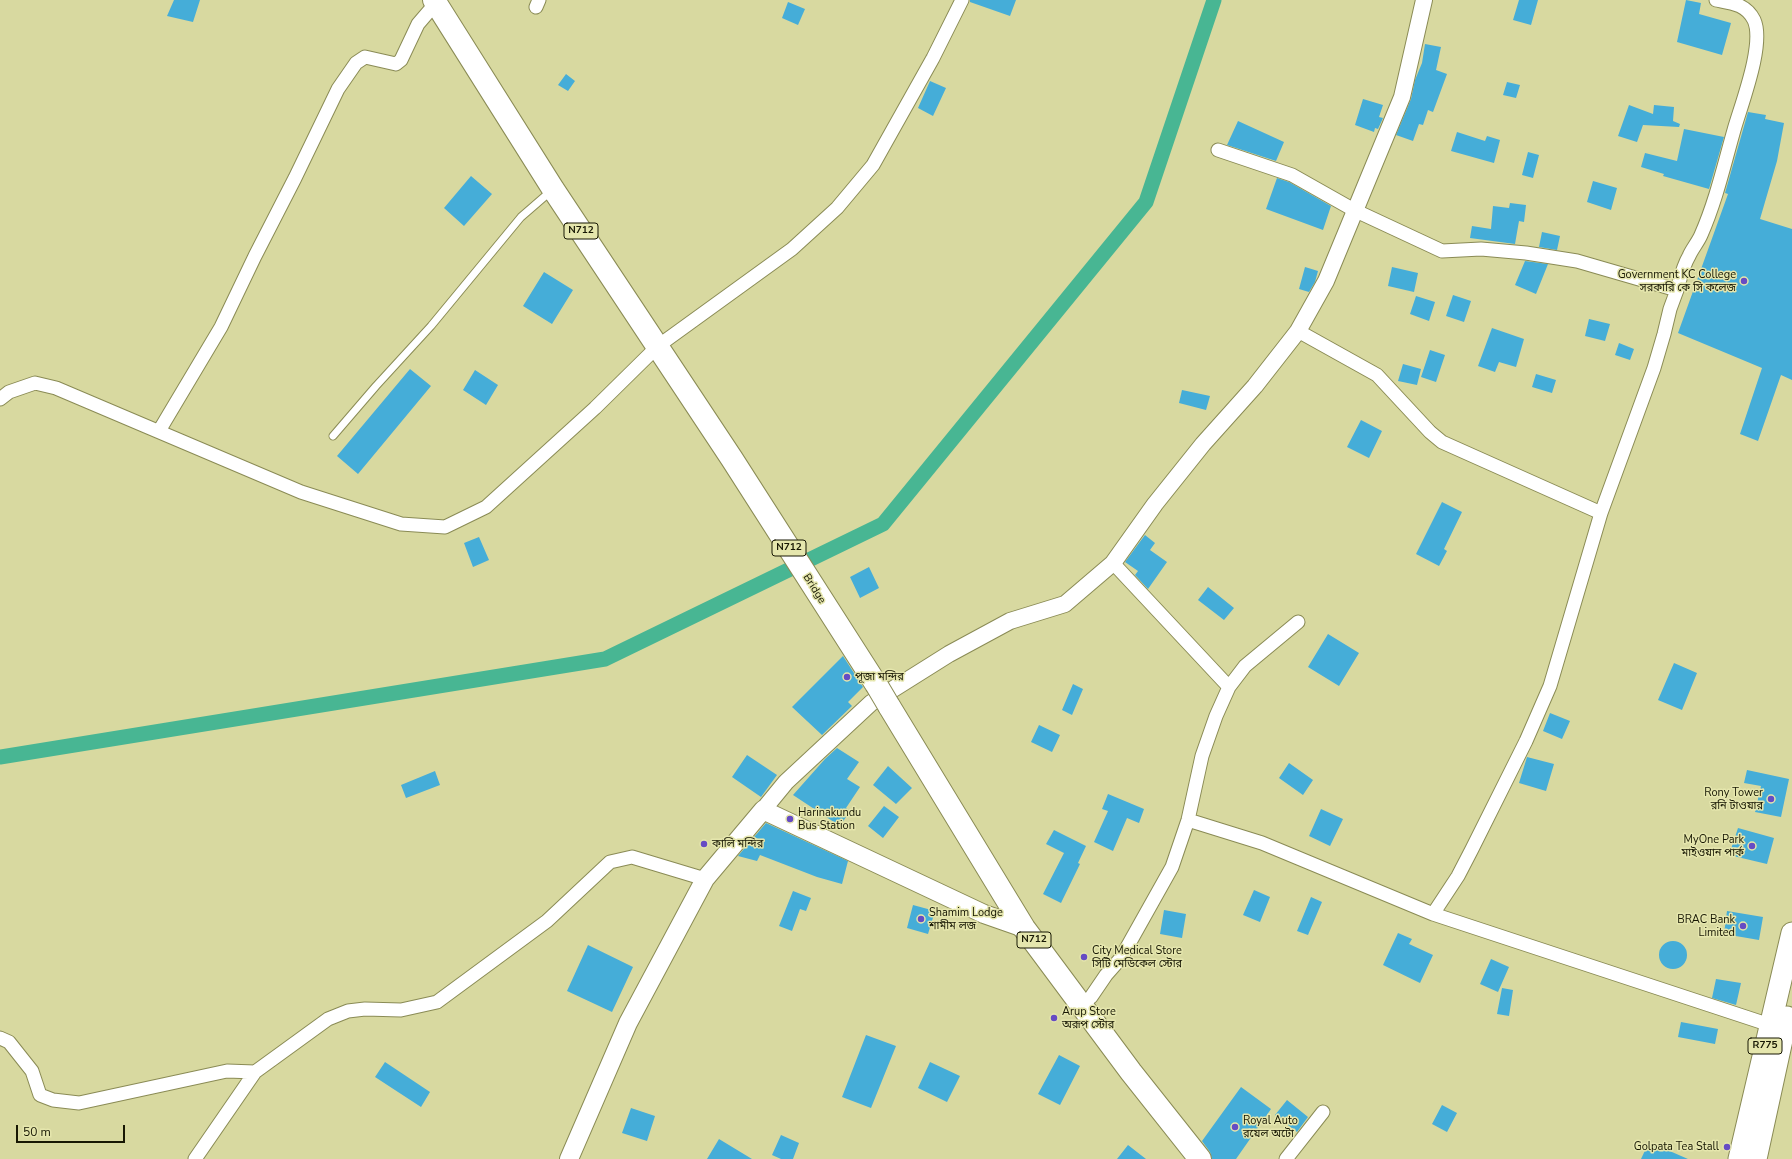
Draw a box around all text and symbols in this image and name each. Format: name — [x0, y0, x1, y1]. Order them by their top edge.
road number: N712 — [564, 223, 598, 239]
place label: Government KC College সরকারি কে সি কলেজ — [1618, 268, 1736, 294]
marker: Government KC College সরকারি কে সি কলেজ — [1739, 276, 1749, 286]
road number: N712 — [772, 540, 806, 556]
street label: Bridge — [800, 572, 828, 606]
place label: পূজা মন্দির — [855, 670, 904, 684]
marker: পূজা মন্দির — [842, 672, 852, 682]
place label: Rony Tower রনি টাওয়ার — [1704, 786, 1763, 812]
marker: Rony Tower রনি টাওয়ার — [1766, 794, 1776, 804]
place label: Harinakundu Bus Station — [798, 806, 861, 832]
marker: Harinakundu Bus Station — [785, 814, 795, 824]
place label: MyOne Park মাইওয়ান পার্ক — [1681, 833, 1744, 859]
place label: কালি মন্দির — [712, 837, 763, 851]
marker: কালি মন্দির — [699, 839, 709, 849]
marker: MyOne Park মাইওয়ান পার্ক — [1747, 841, 1757, 851]
place label: Shamim Lodge শামীম লজ — [929, 906, 1003, 932]
place label: BRAC Bank Limited — [1677, 913, 1735, 939]
marker: Shamim Lodge শামীম লজ — [916, 914, 926, 924]
marker: BRAC Bank Limited — [1738, 921, 1748, 931]
road number: N712 — [1017, 932, 1051, 948]
place label: City Medical Store সিটি মেডিকেল স্টোর — [1092, 944, 1182, 970]
marker: City Medical Store সিটি মেডিকেল স্টোর — [1079, 952, 1089, 962]
place label: Arup Store অরূপ স্টোর — [1062, 1005, 1116, 1031]
marker: Arup Store অরূপ স্টোর — [1049, 1013, 1059, 1023]
road number: R775 — [1748, 1038, 1782, 1054]
place label: Royal Auto রয়েল অটো — [1243, 1114, 1298, 1140]
scale bar — [18, 1117, 127, 1143]
marker: Royal Auto রয়েল অটো — [1230, 1122, 1240, 1132]
text: 50 m — [23, 1124, 51, 1140]
place label: Golpata Tea Stall — [1634, 1140, 1719, 1154]
marker: Golpata Tea Stall — [1722, 1142, 1732, 1152]

